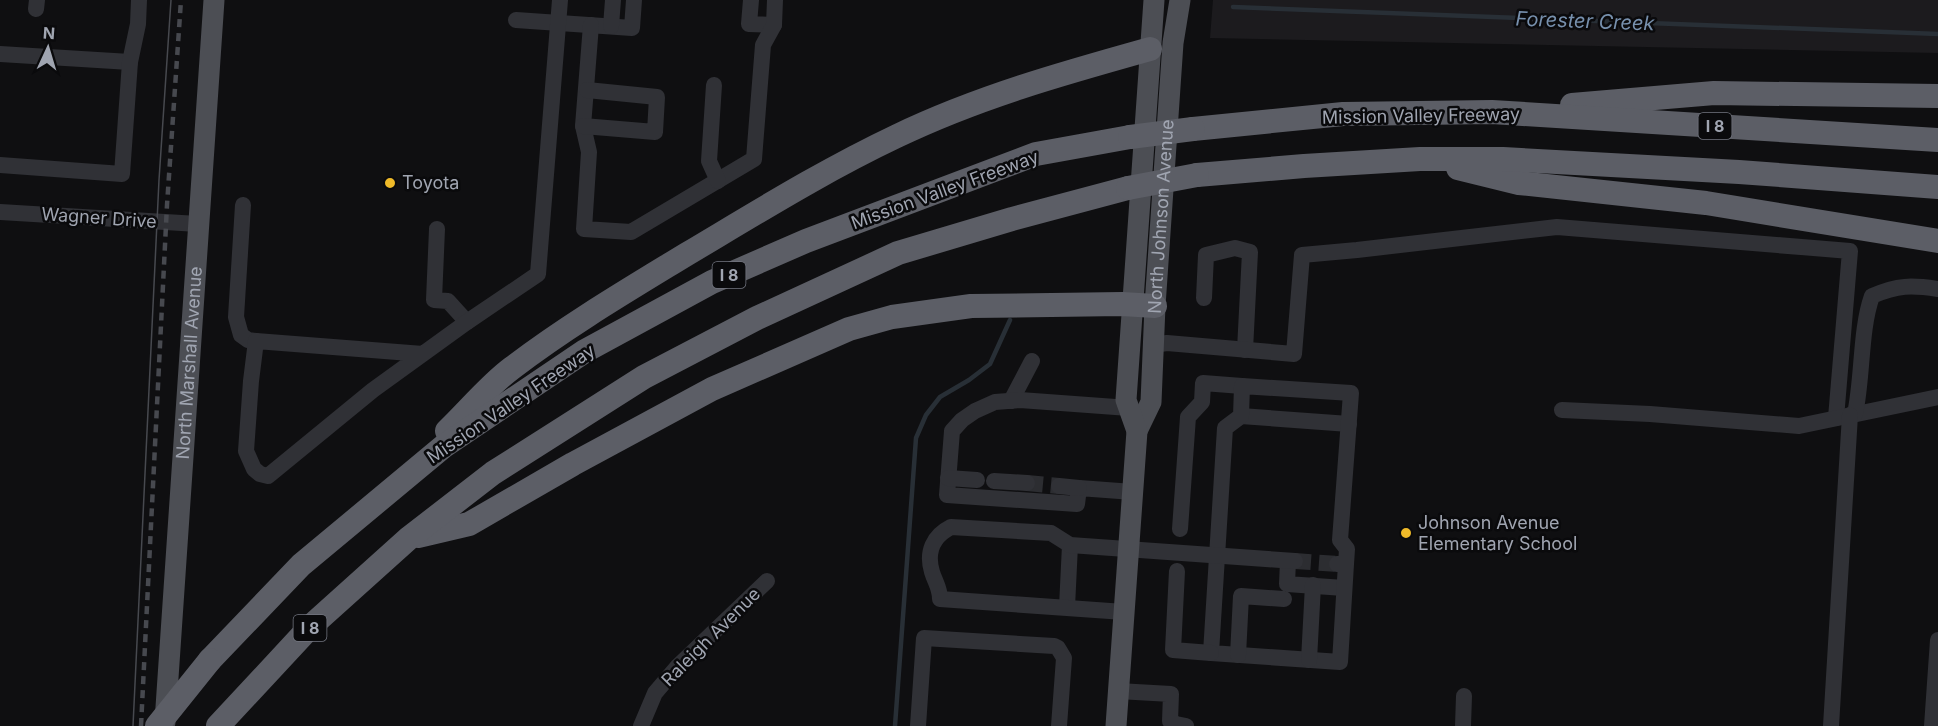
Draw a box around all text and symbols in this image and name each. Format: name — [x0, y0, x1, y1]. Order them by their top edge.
water label: Forester Creek — [1515, 7, 1656, 35]
north arrow — [18, 18, 78, 78]
text: N — [42, 23, 56, 43]
street label: Mission Valley Freeway — [1322, 103, 1520, 128]
road number: I 8 — [1698, 113, 1732, 139]
street label: North Johnson Avenue — [1144, 119, 1178, 314]
street label: Mission Valley Freeway — [848, 146, 1041, 233]
place label: Toyota — [402, 172, 459, 193]
marker: Toyota — [383, 176, 397, 190]
street label: Wagner Drive — [41, 203, 157, 232]
road number: I 8 — [712, 262, 746, 288]
street label: North Marshall Avenue — [172, 266, 206, 460]
street label: Mission Valley Freeway — [423, 340, 599, 468]
place label: Johnson Avenue Elementary School — [1418, 512, 1577, 554]
marker: Johnson Avenue Elementary School — [1399, 526, 1413, 540]
street label: Raleigh Avenue — [657, 583, 764, 690]
road number: I 8 — [294, 615, 326, 641]

